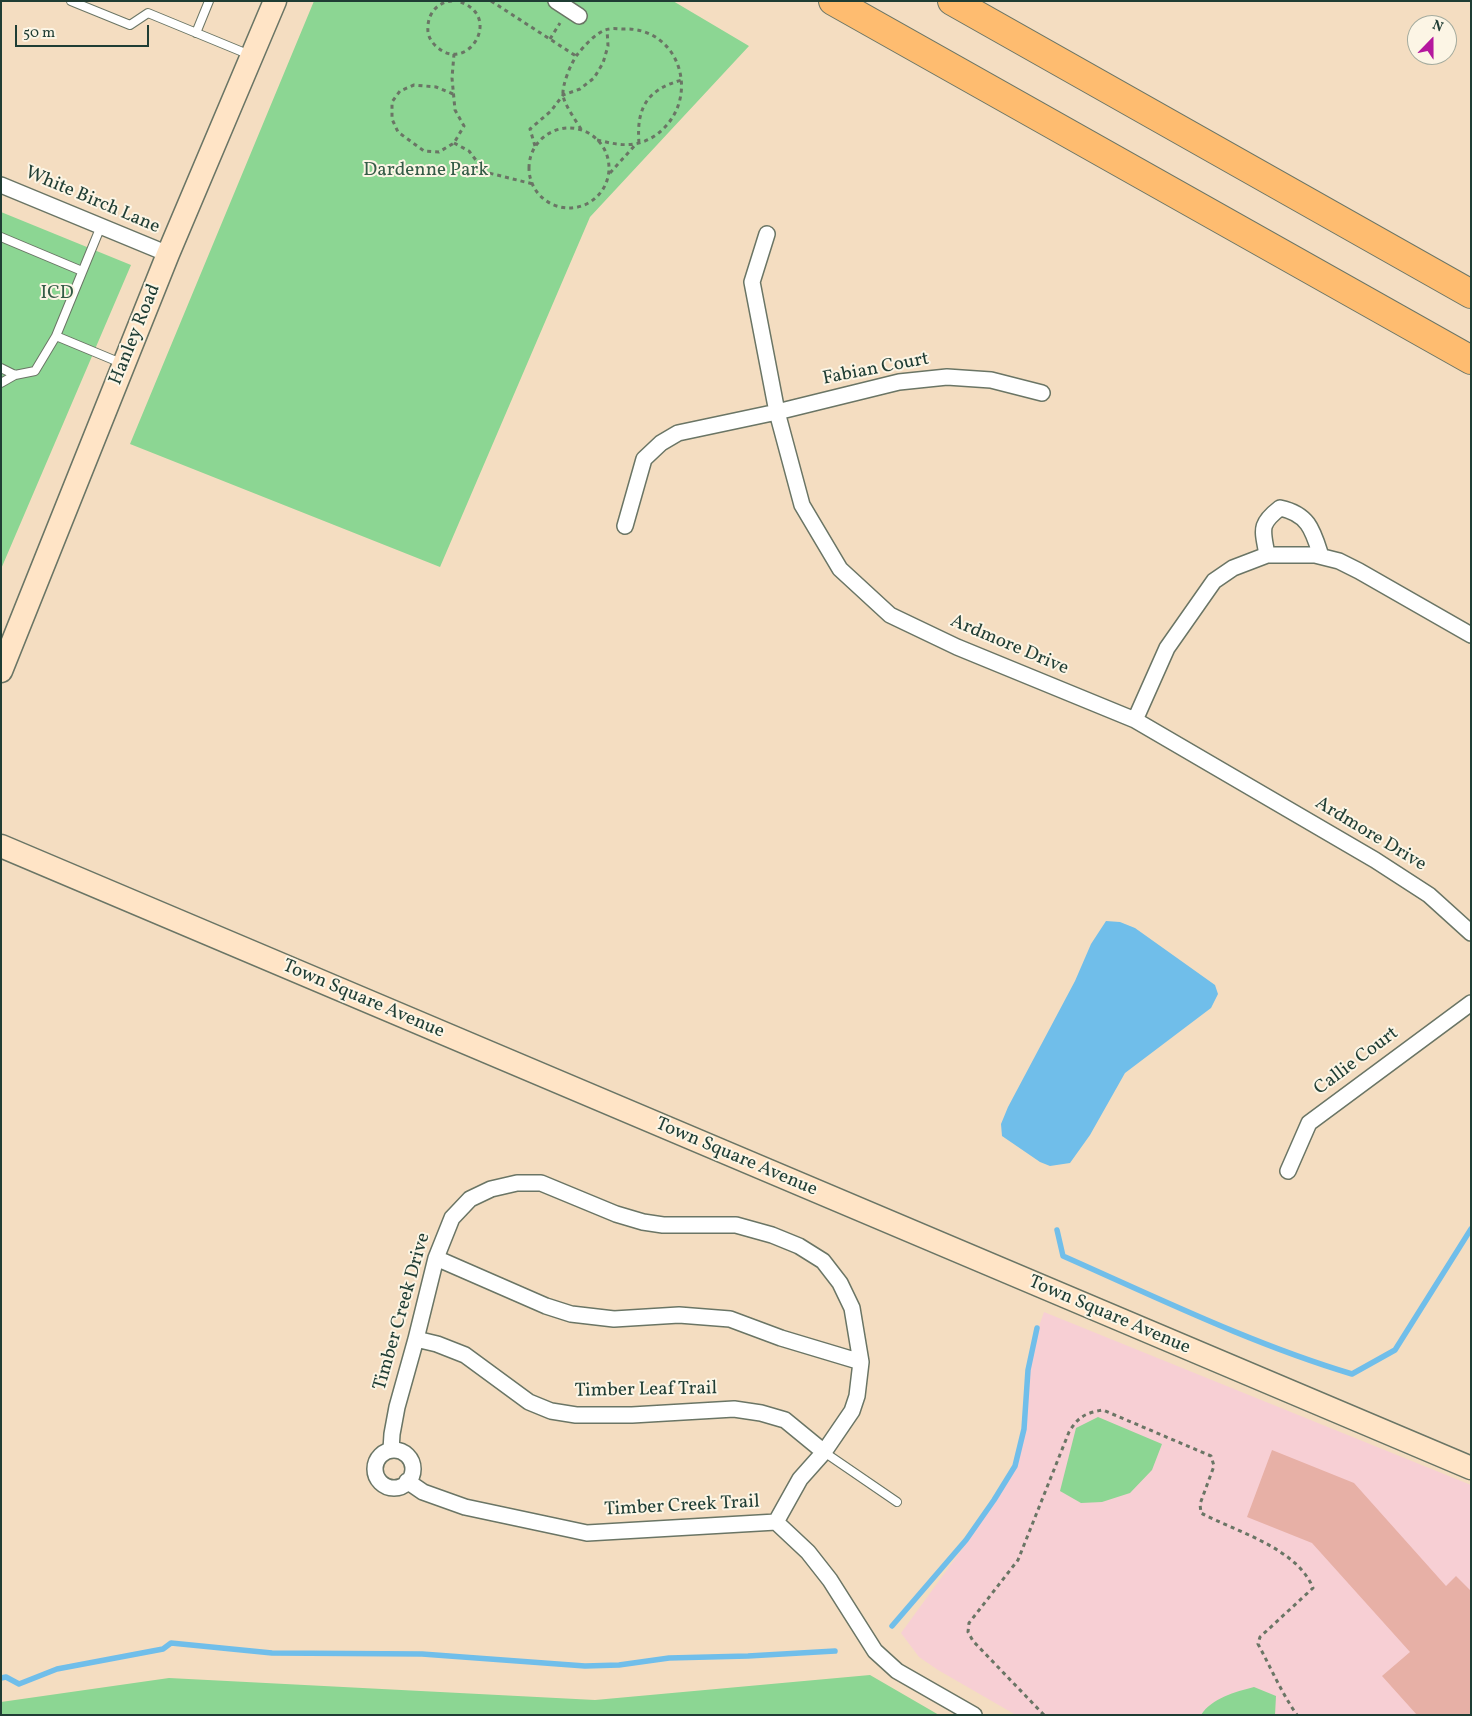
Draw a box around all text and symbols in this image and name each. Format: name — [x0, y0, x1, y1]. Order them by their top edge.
scale bar — [18, 15, 151, 47]
north arrow — [1407, 15, 1457, 65]
text: N — [1429, 16, 1446, 37]
text: 50 m — [23, 23, 55, 44]
park label: Dardenne Park — [363, 161, 489, 183]
street label: White Birch Lane — [21, 162, 163, 240]
street label: Hanley Road — [105, 281, 167, 389]
park label: ICD — [40, 284, 74, 306]
street label: Fabian Court — [821, 349, 931, 391]
street label: Ardmore Drive — [946, 611, 1072, 681]
street label: Ardmore Drive — [1310, 793, 1430, 877]
street label: Town Square Avenue — [279, 956, 447, 1044]
street label: Callie Court — [1310, 1023, 1404, 1101]
street label: Town Square Avenue — [652, 1114, 820, 1202]
street label: Timber Creek Drive — [370, 1231, 436, 1393]
street label: Town Square Avenue — [1025, 1272, 1193, 1360]
street label: Timber Leaf Trail — [575, 1378, 717, 1404]
street label: Timber Creek Trail — [604, 1492, 760, 1522]

